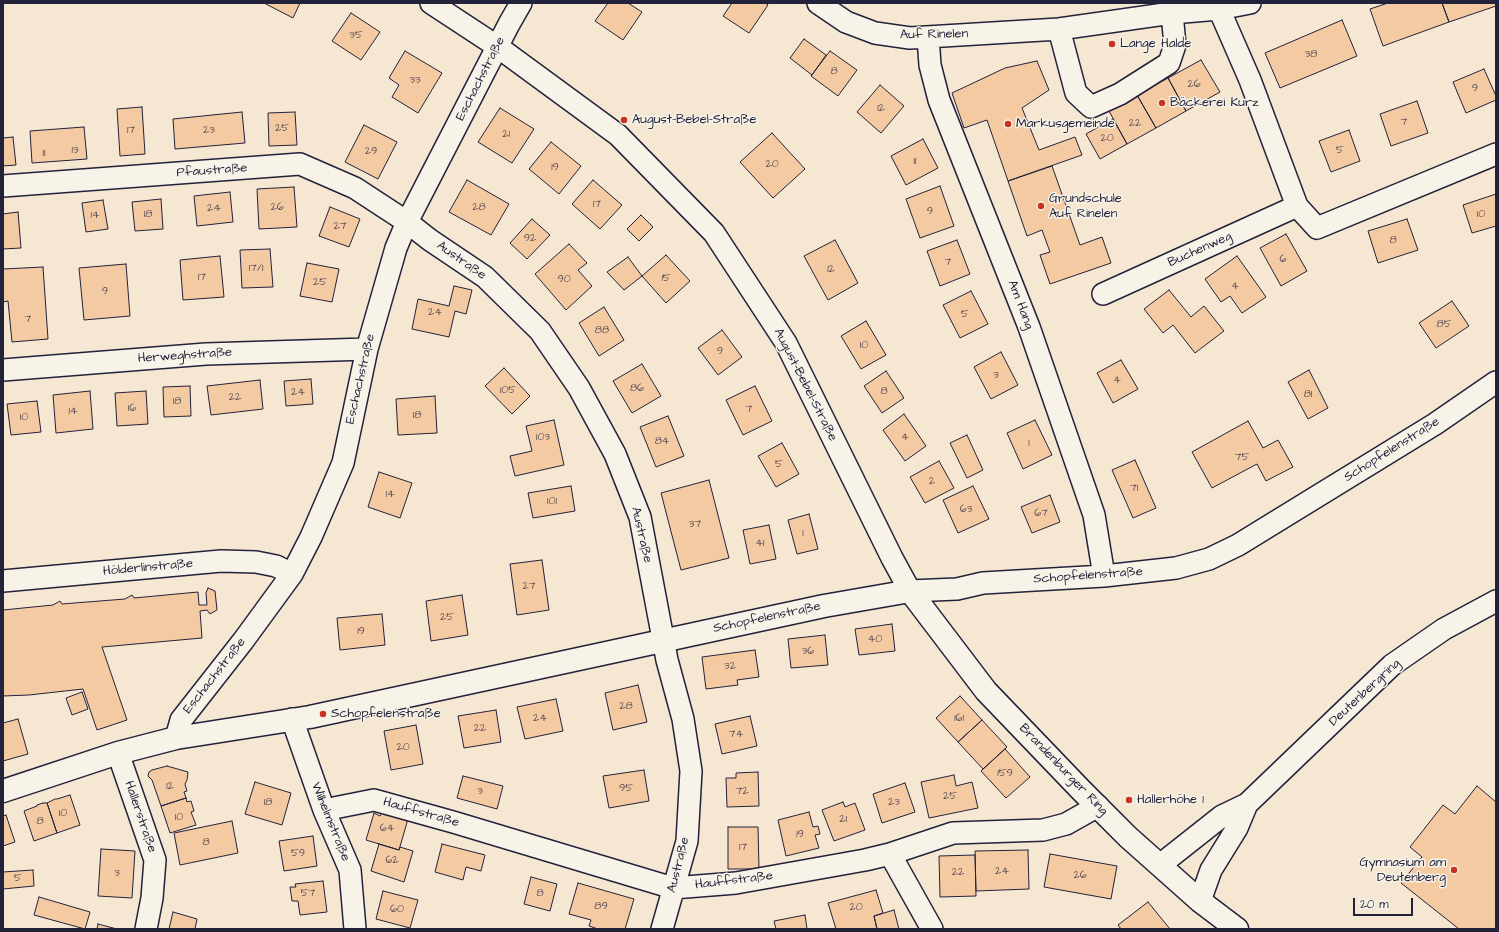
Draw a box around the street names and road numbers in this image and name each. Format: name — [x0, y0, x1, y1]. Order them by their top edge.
street label: Auf Rinelen — [900, 27, 968, 43]
street label: Eschachstraße — [453, 34, 509, 124]
street label: Pfaustraße — [176, 161, 248, 181]
street label: Buchenweg — [1166, 229, 1234, 271]
street label: Austraße — [433, 238, 489, 284]
street label: Am Hang — [1004, 278, 1036, 332]
street label: August-Bebel-Straße — [770, 326, 840, 444]
street label: Eschachstraße — [343, 332, 379, 426]
street label: Herweghstraße — [137, 345, 233, 367]
street label: Schopfelenstraße — [1341, 414, 1443, 486]
street label: Austraße — [627, 506, 655, 564]
street label: Hölderlinstraße — [102, 556, 194, 580]
street label: Schopfelenstraße — [1033, 564, 1143, 588]
street label: Schopfelenstraße — [712, 599, 822, 637]
street label: Eschachstraße — [181, 635, 249, 717]
street label: Deutenbergring — [1326, 656, 1404, 730]
street label: Brandenburger Ring — [1015, 721, 1111, 819]
street label: Hallerstraße — [120, 779, 160, 855]
street label: Wilhelmstraße — [307, 780, 353, 864]
street label: Hauffstraße — [381, 795, 461, 831]
street label: Austraße — [665, 836, 693, 894]
street label: Hauffstraße — [694, 868, 774, 894]

